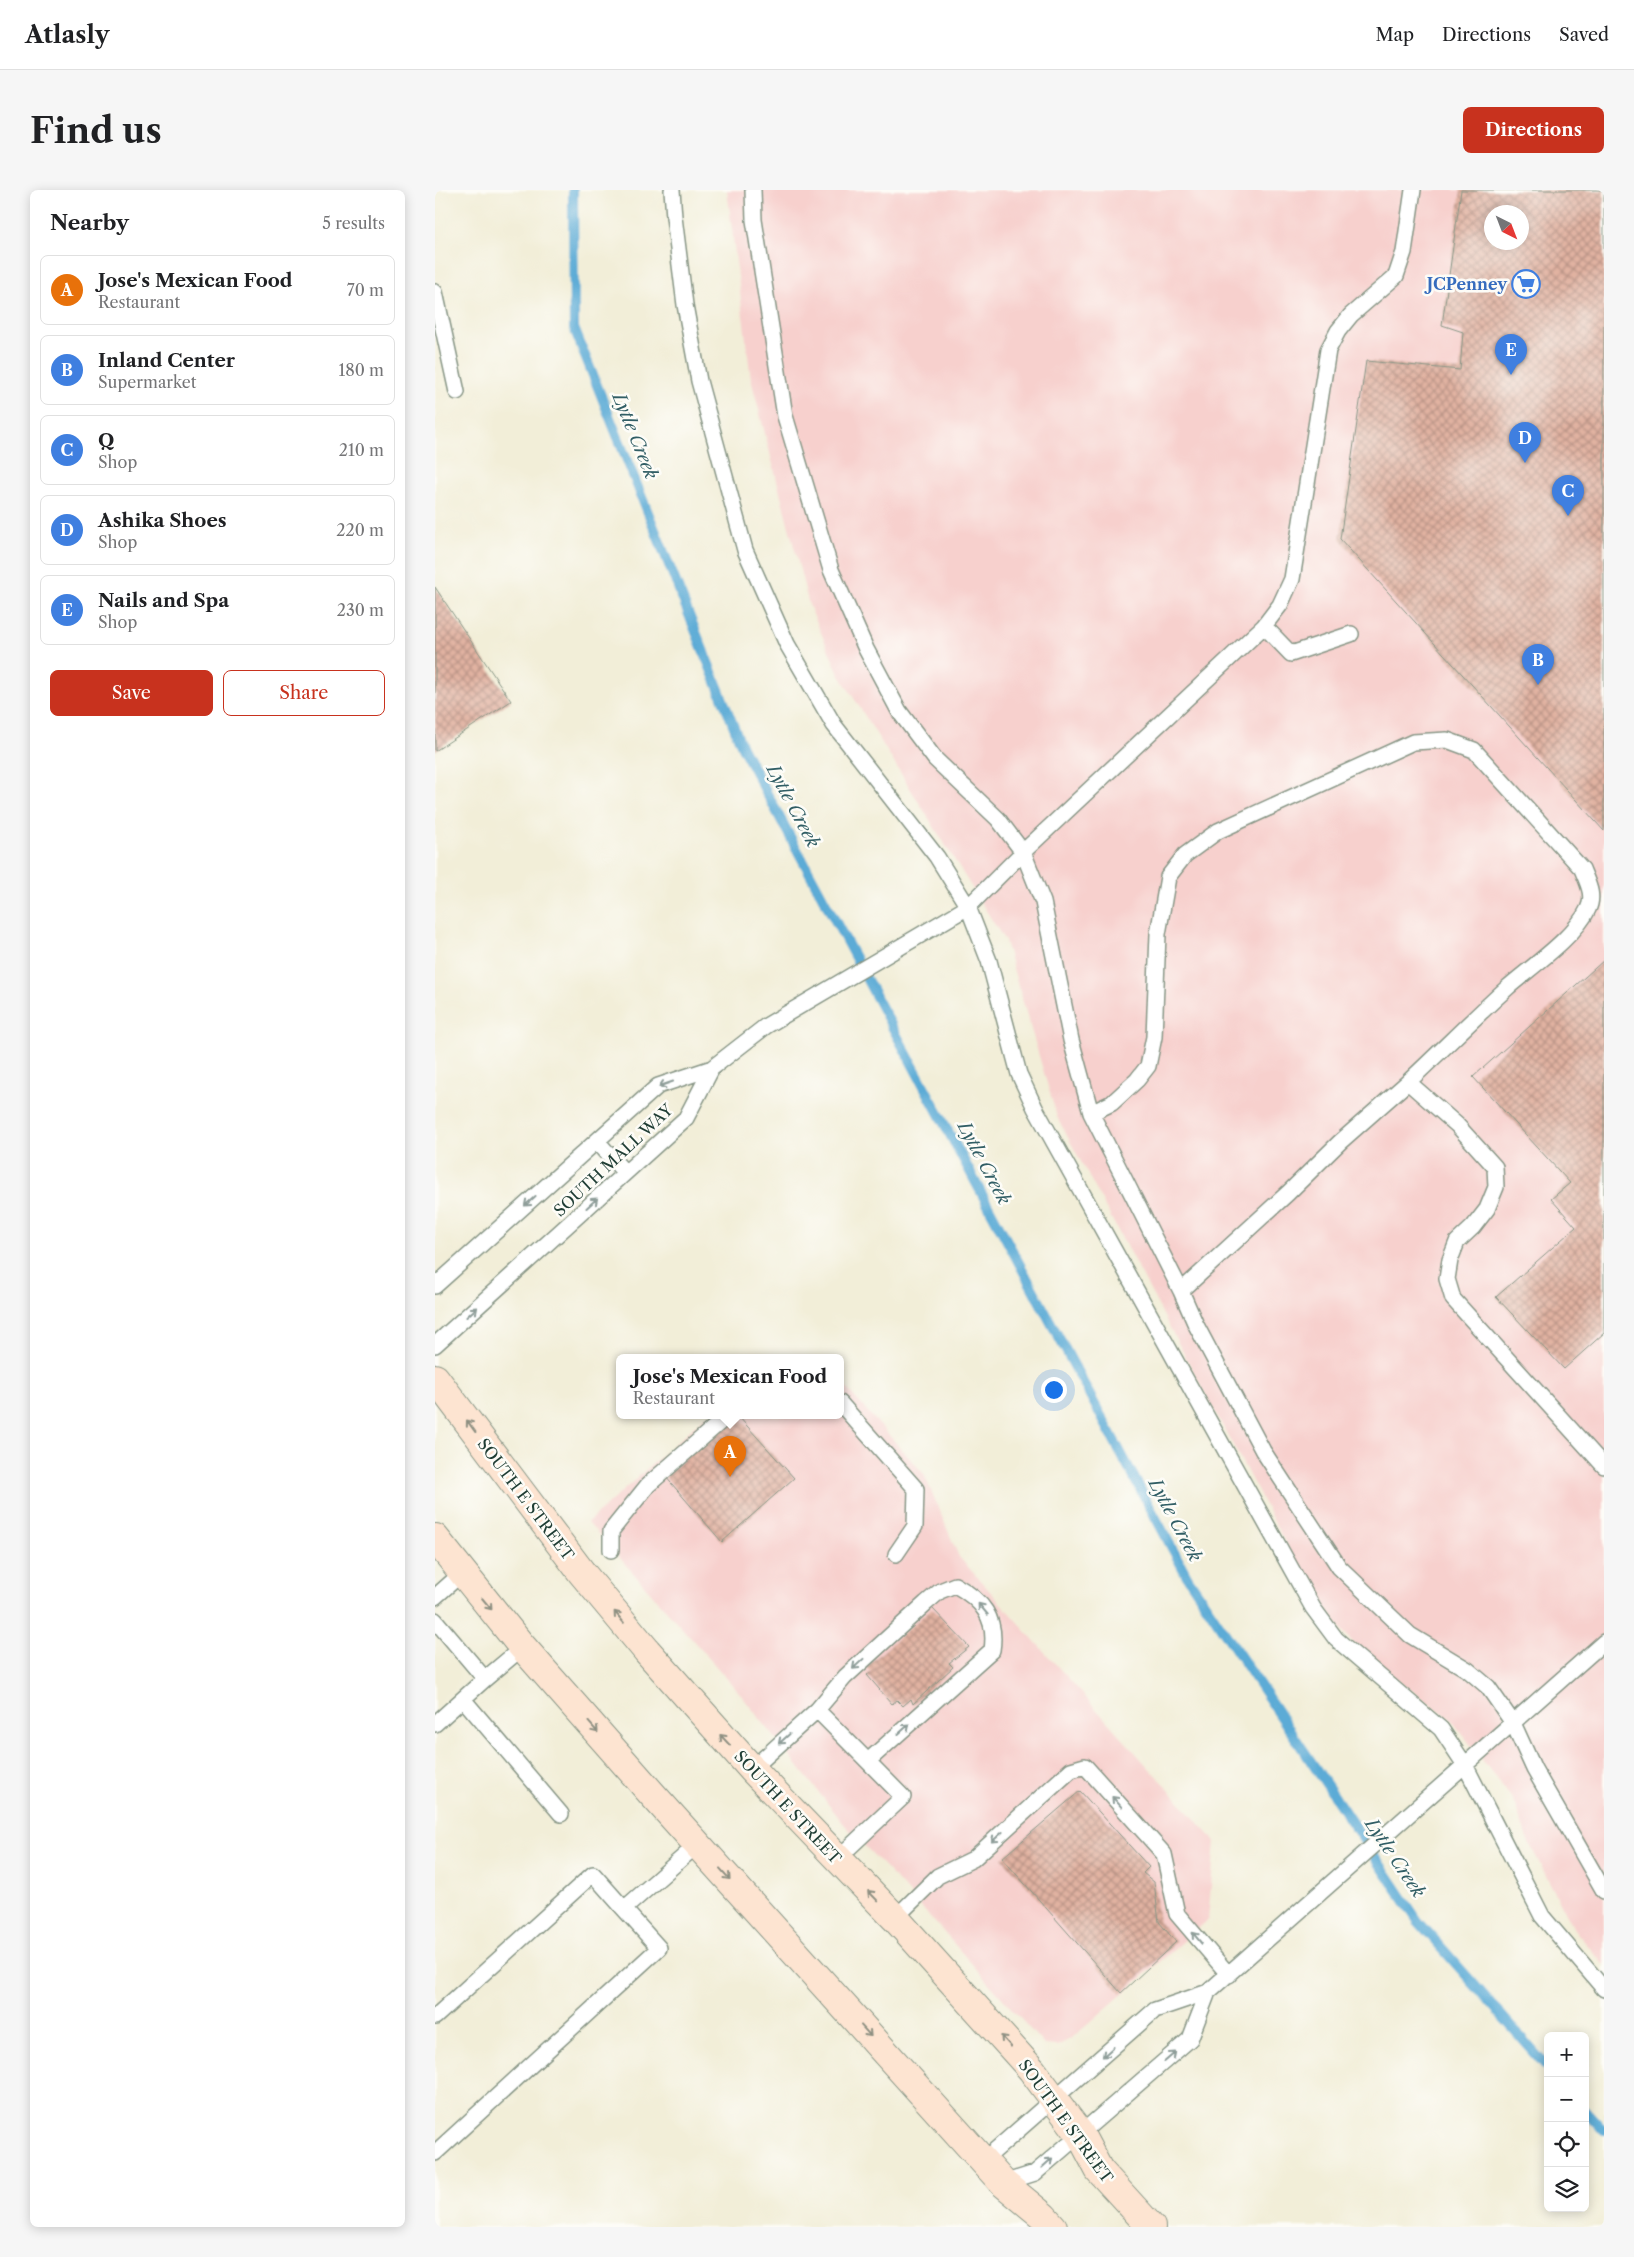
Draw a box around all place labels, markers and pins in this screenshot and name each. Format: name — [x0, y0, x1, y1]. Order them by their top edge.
supermarket icon: JCPenney — [1511, 269, 1541, 299]
place label: JCPenney — [1424, 274, 1508, 294]
pin: E — [1495, 334, 1527, 375]
pin: D — [1509, 422, 1541, 463]
pin: C — [1552, 475, 1584, 516]
pin: B — [1522, 644, 1554, 685]
pin: A — [714, 1436, 746, 1477]

